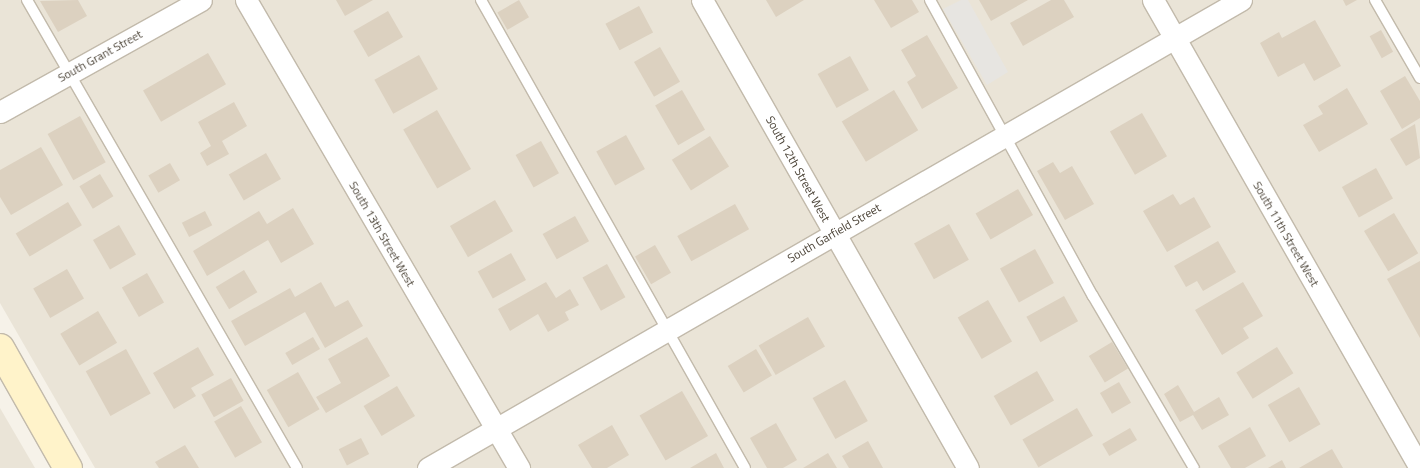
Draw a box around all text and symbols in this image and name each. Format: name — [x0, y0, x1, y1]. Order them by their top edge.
street label: South Grant Street — [55, 27, 145, 85]
street label: South 12th Street West — [763, 113, 833, 225]
street label: South 13th Street West — [346, 179, 418, 289]
street label: South 11th Street West — [1250, 179, 1322, 289]
street label: South Garfield Street — [785, 200, 883, 266]

